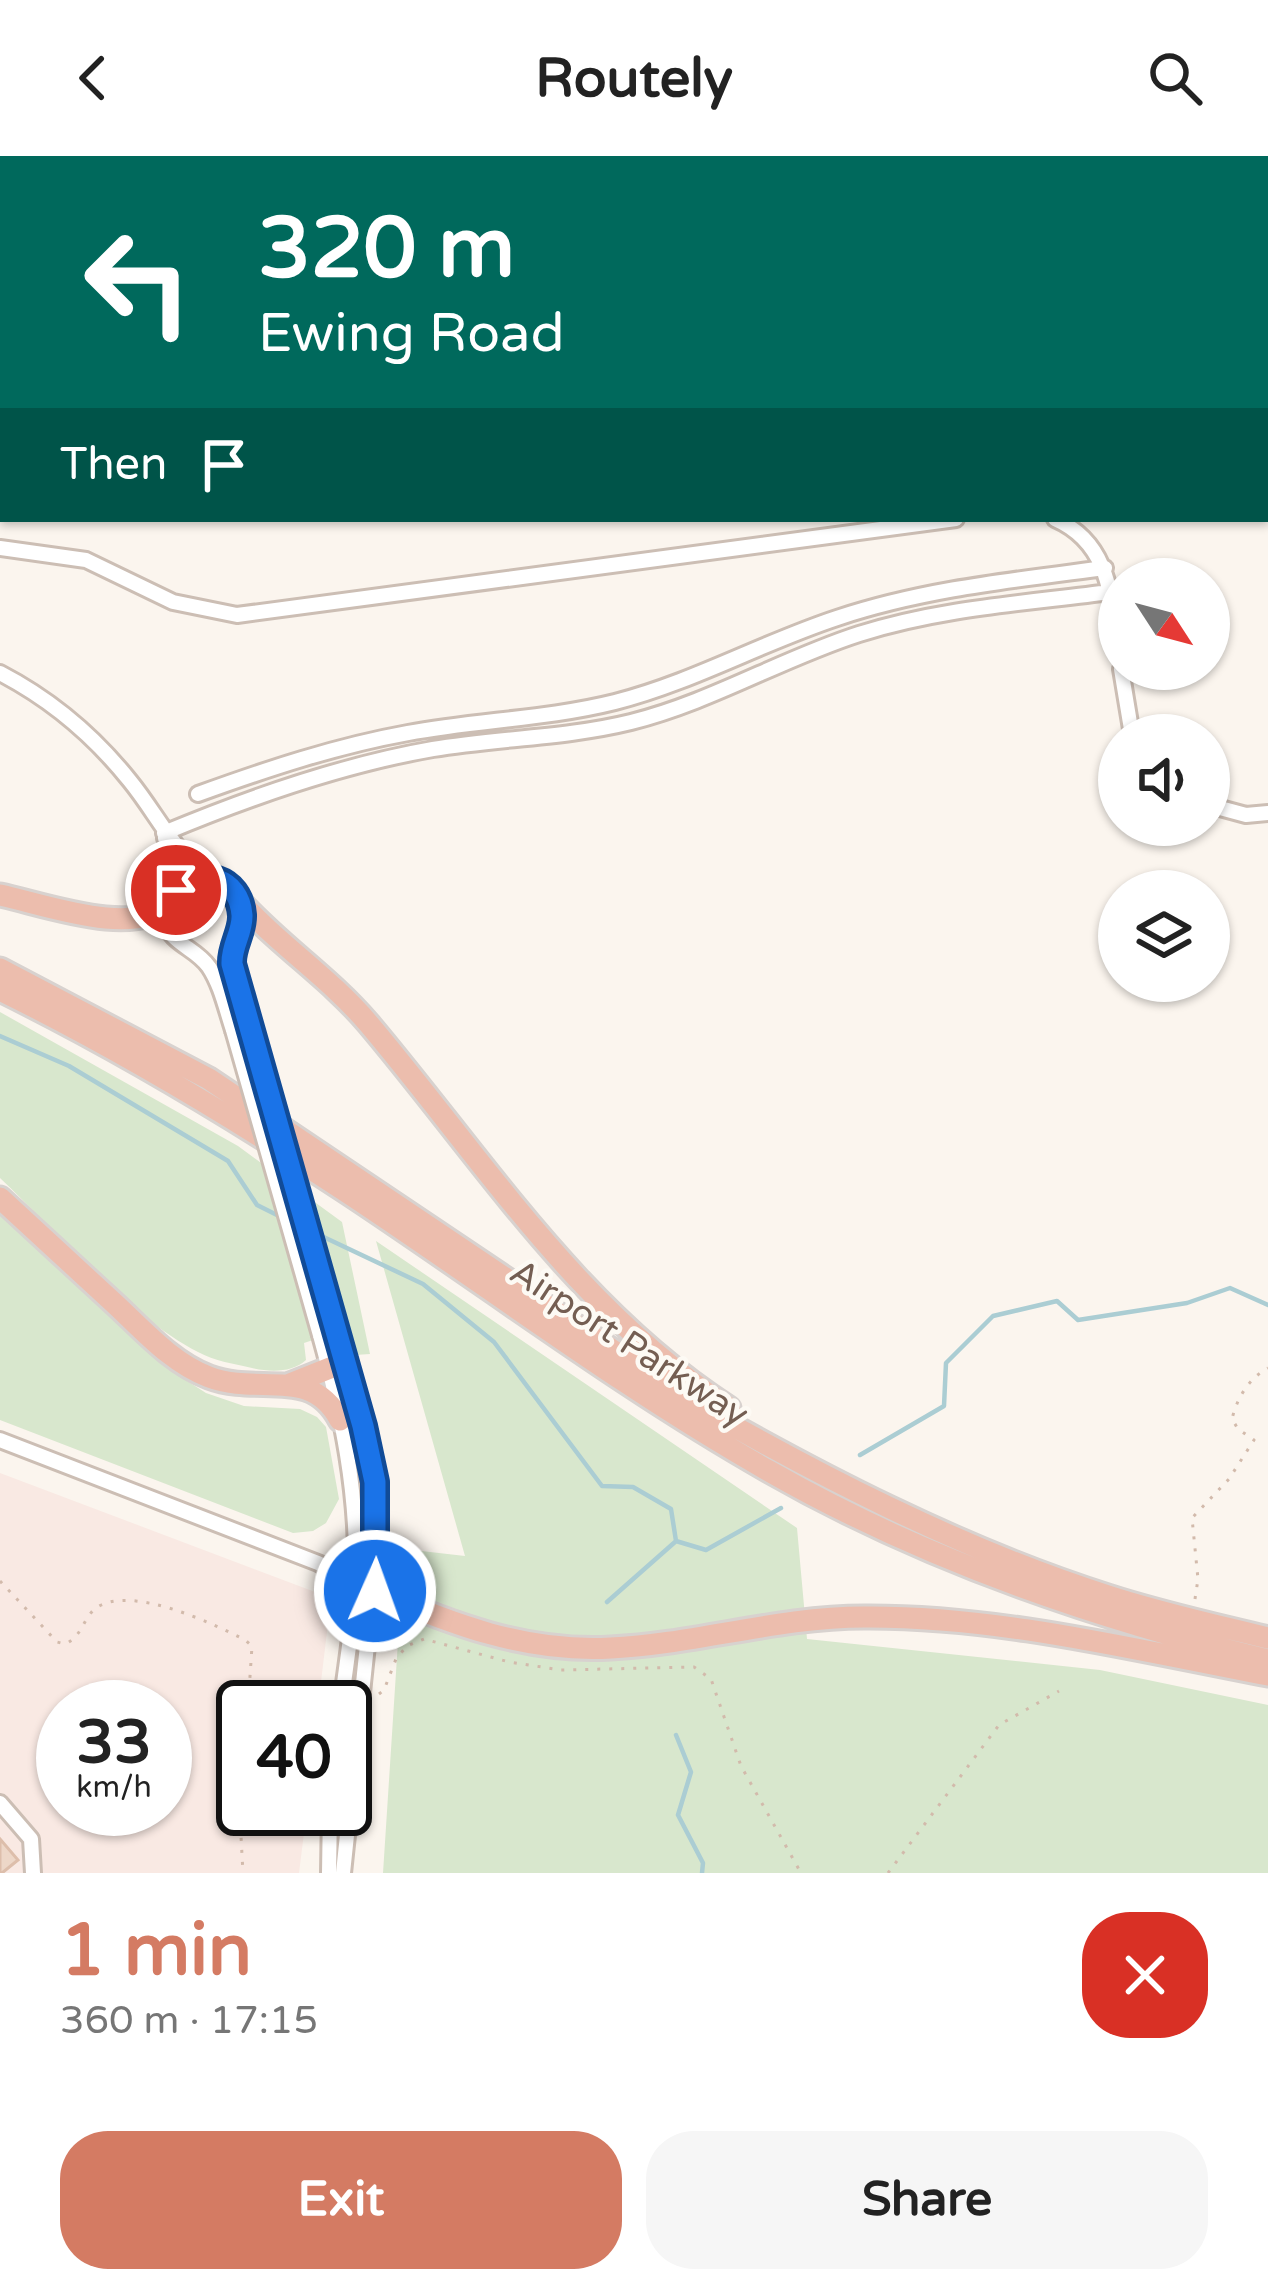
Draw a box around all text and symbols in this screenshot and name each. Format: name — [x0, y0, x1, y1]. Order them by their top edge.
icon: back — [60, 45, 126, 111]
icon: search — [1142, 45, 1208, 111]
text: Routely — [535, 46, 733, 111]
text: 320 m — [258, 199, 515, 300]
icon: left — [60, 204, 216, 360]
text: Ewing Road — [258, 301, 565, 366]
icon: arrive — [191, 432, 257, 498]
text: Then — [60, 438, 167, 492]
north arrow — [1098, 558, 1230, 690]
map controls — [1098, 558, 1230, 1002]
button: sound — [1098, 714, 1230, 846]
pin — [125, 839, 227, 941]
icon: arrive — [143, 857, 209, 923]
button: layers — [1098, 870, 1230, 1002]
street label: Airport Parkway — [502, 1250, 756, 1436]
position arrow — [312, 1528, 438, 1654]
speed limit sign: 40 — [216, 1680, 372, 1836]
text: 33 — [76, 1707, 152, 1779]
text: km/h — [76, 1769, 152, 1806]
text: 1 min — [60, 1908, 252, 1995]
button: close — [1082, 1912, 1208, 2038]
text: 360 m · 17:15 — [60, 1997, 318, 2044]
button: Exit — [60, 2131, 622, 2269]
button: Share — [646, 2131, 1208, 2269]

